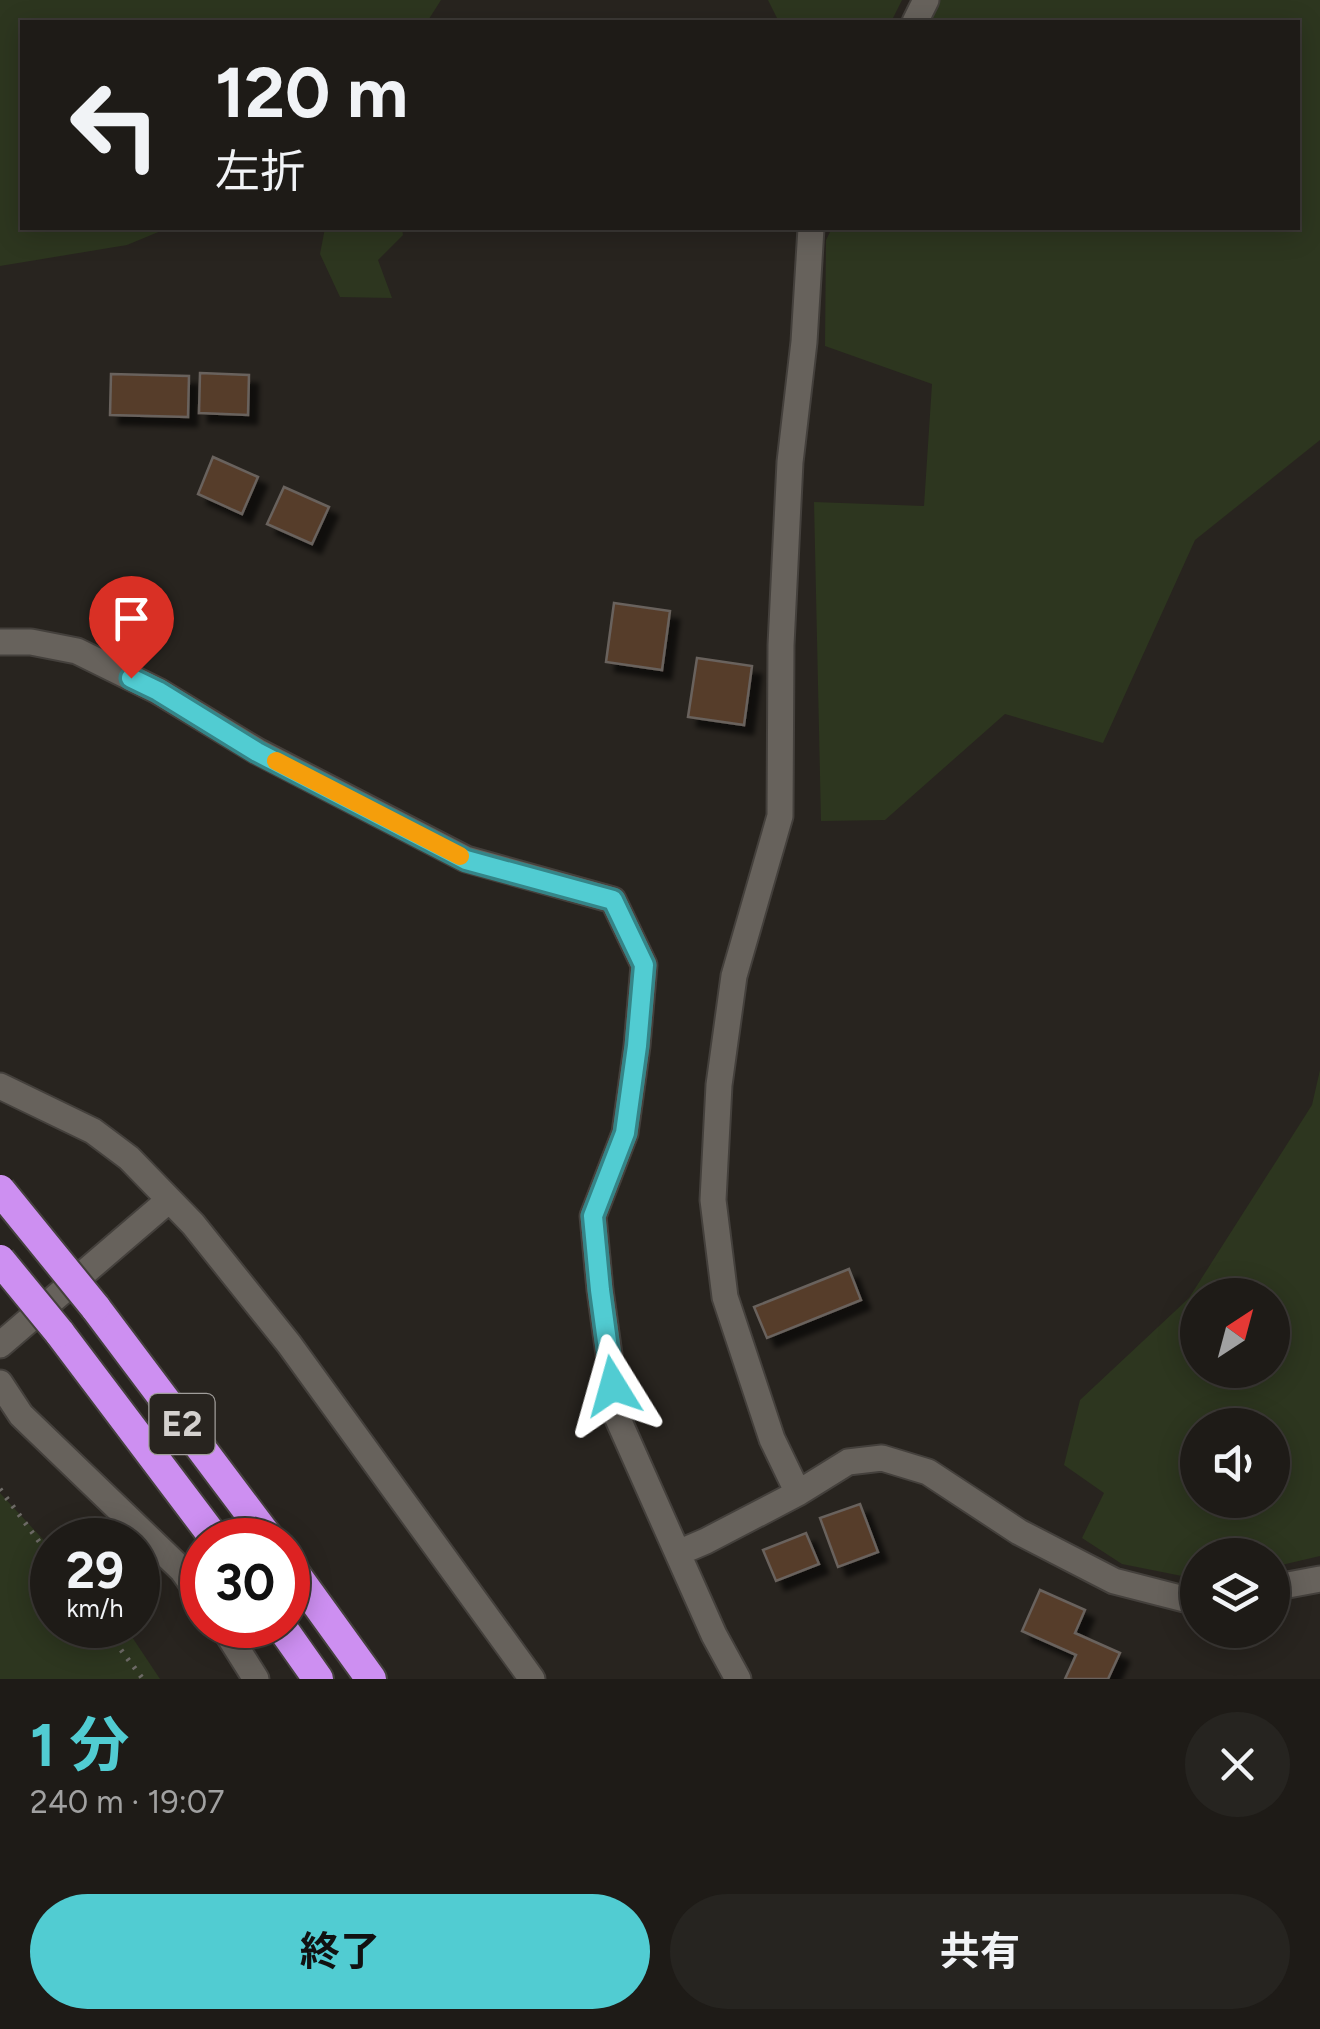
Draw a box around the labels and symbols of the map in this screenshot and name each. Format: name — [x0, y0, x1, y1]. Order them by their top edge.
pin — [89, 576, 174, 679]
north arrow — [1180, 1278, 1290, 1388]
position arrow — [561, 1334, 665, 1438]
road number: E2 — [150, 1394, 214, 1454]
speed limit sign: 30 — [180, 1518, 310, 1648]

